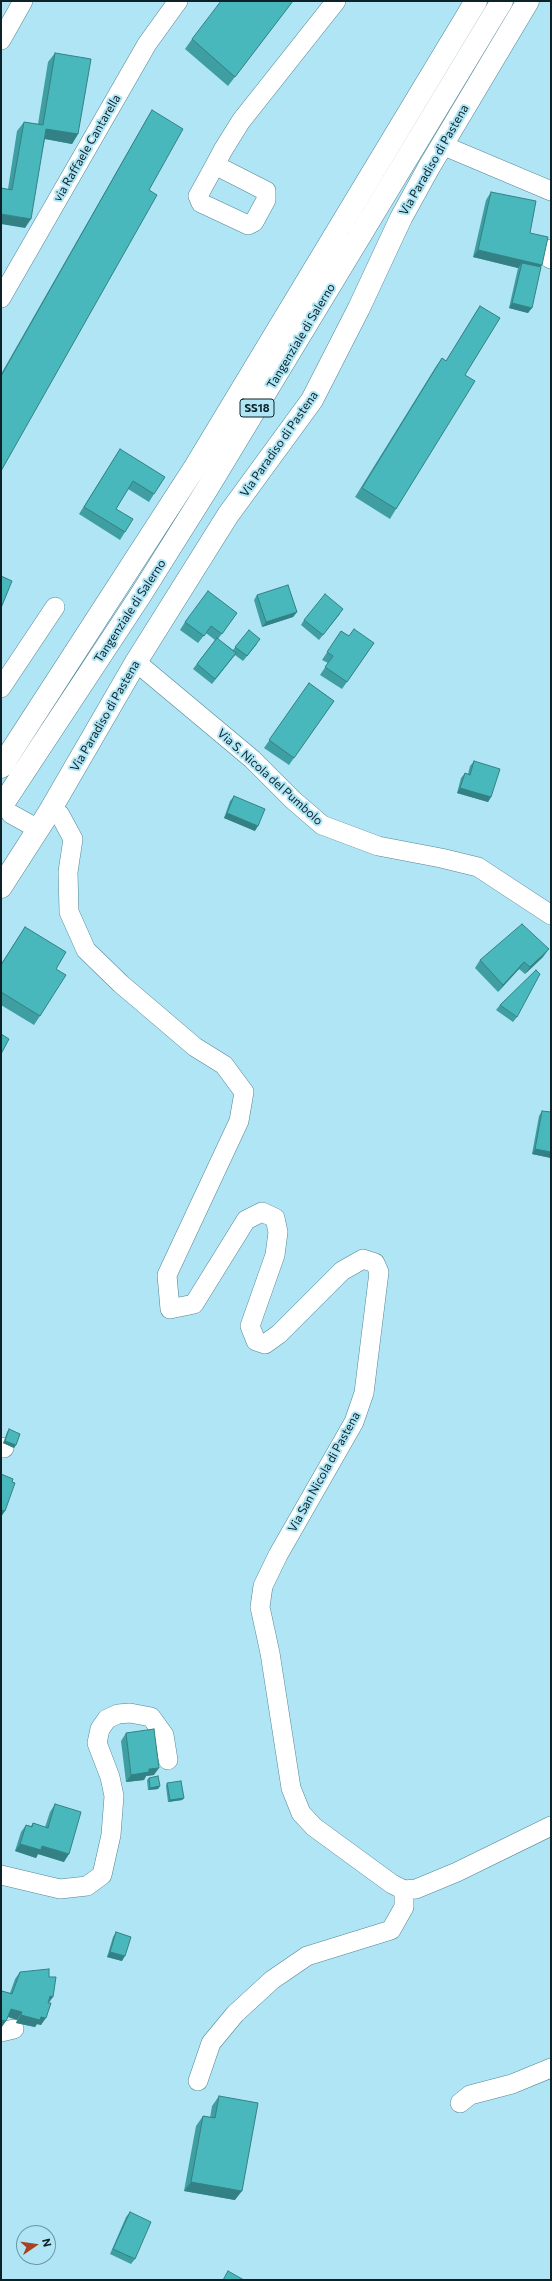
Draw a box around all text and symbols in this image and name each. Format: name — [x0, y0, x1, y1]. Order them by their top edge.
street label: via Raffaele Cantarella — [50, 92, 124, 204]
street label: Via Paradiso di Pastena — [396, 102, 472, 218]
street label: Tangenziale di Salerno — [264, 281, 338, 391]
street label: Via Paradiso di Pastena — [237, 388, 321, 500]
road number: SS18 — [240, 399, 274, 417]
street label: Tangenziale di Salerno — [91, 557, 169, 665]
street label: Via Paradiso di Pastena — [67, 658, 143, 774]
street label: Via S. Nicola del Pumbolo — [214, 726, 326, 828]
street label: Via San Nicola di Pastena — [285, 1409, 363, 1535]
north arrow — [16, 2225, 56, 2265]
text: N — [40, 2237, 54, 2248]

